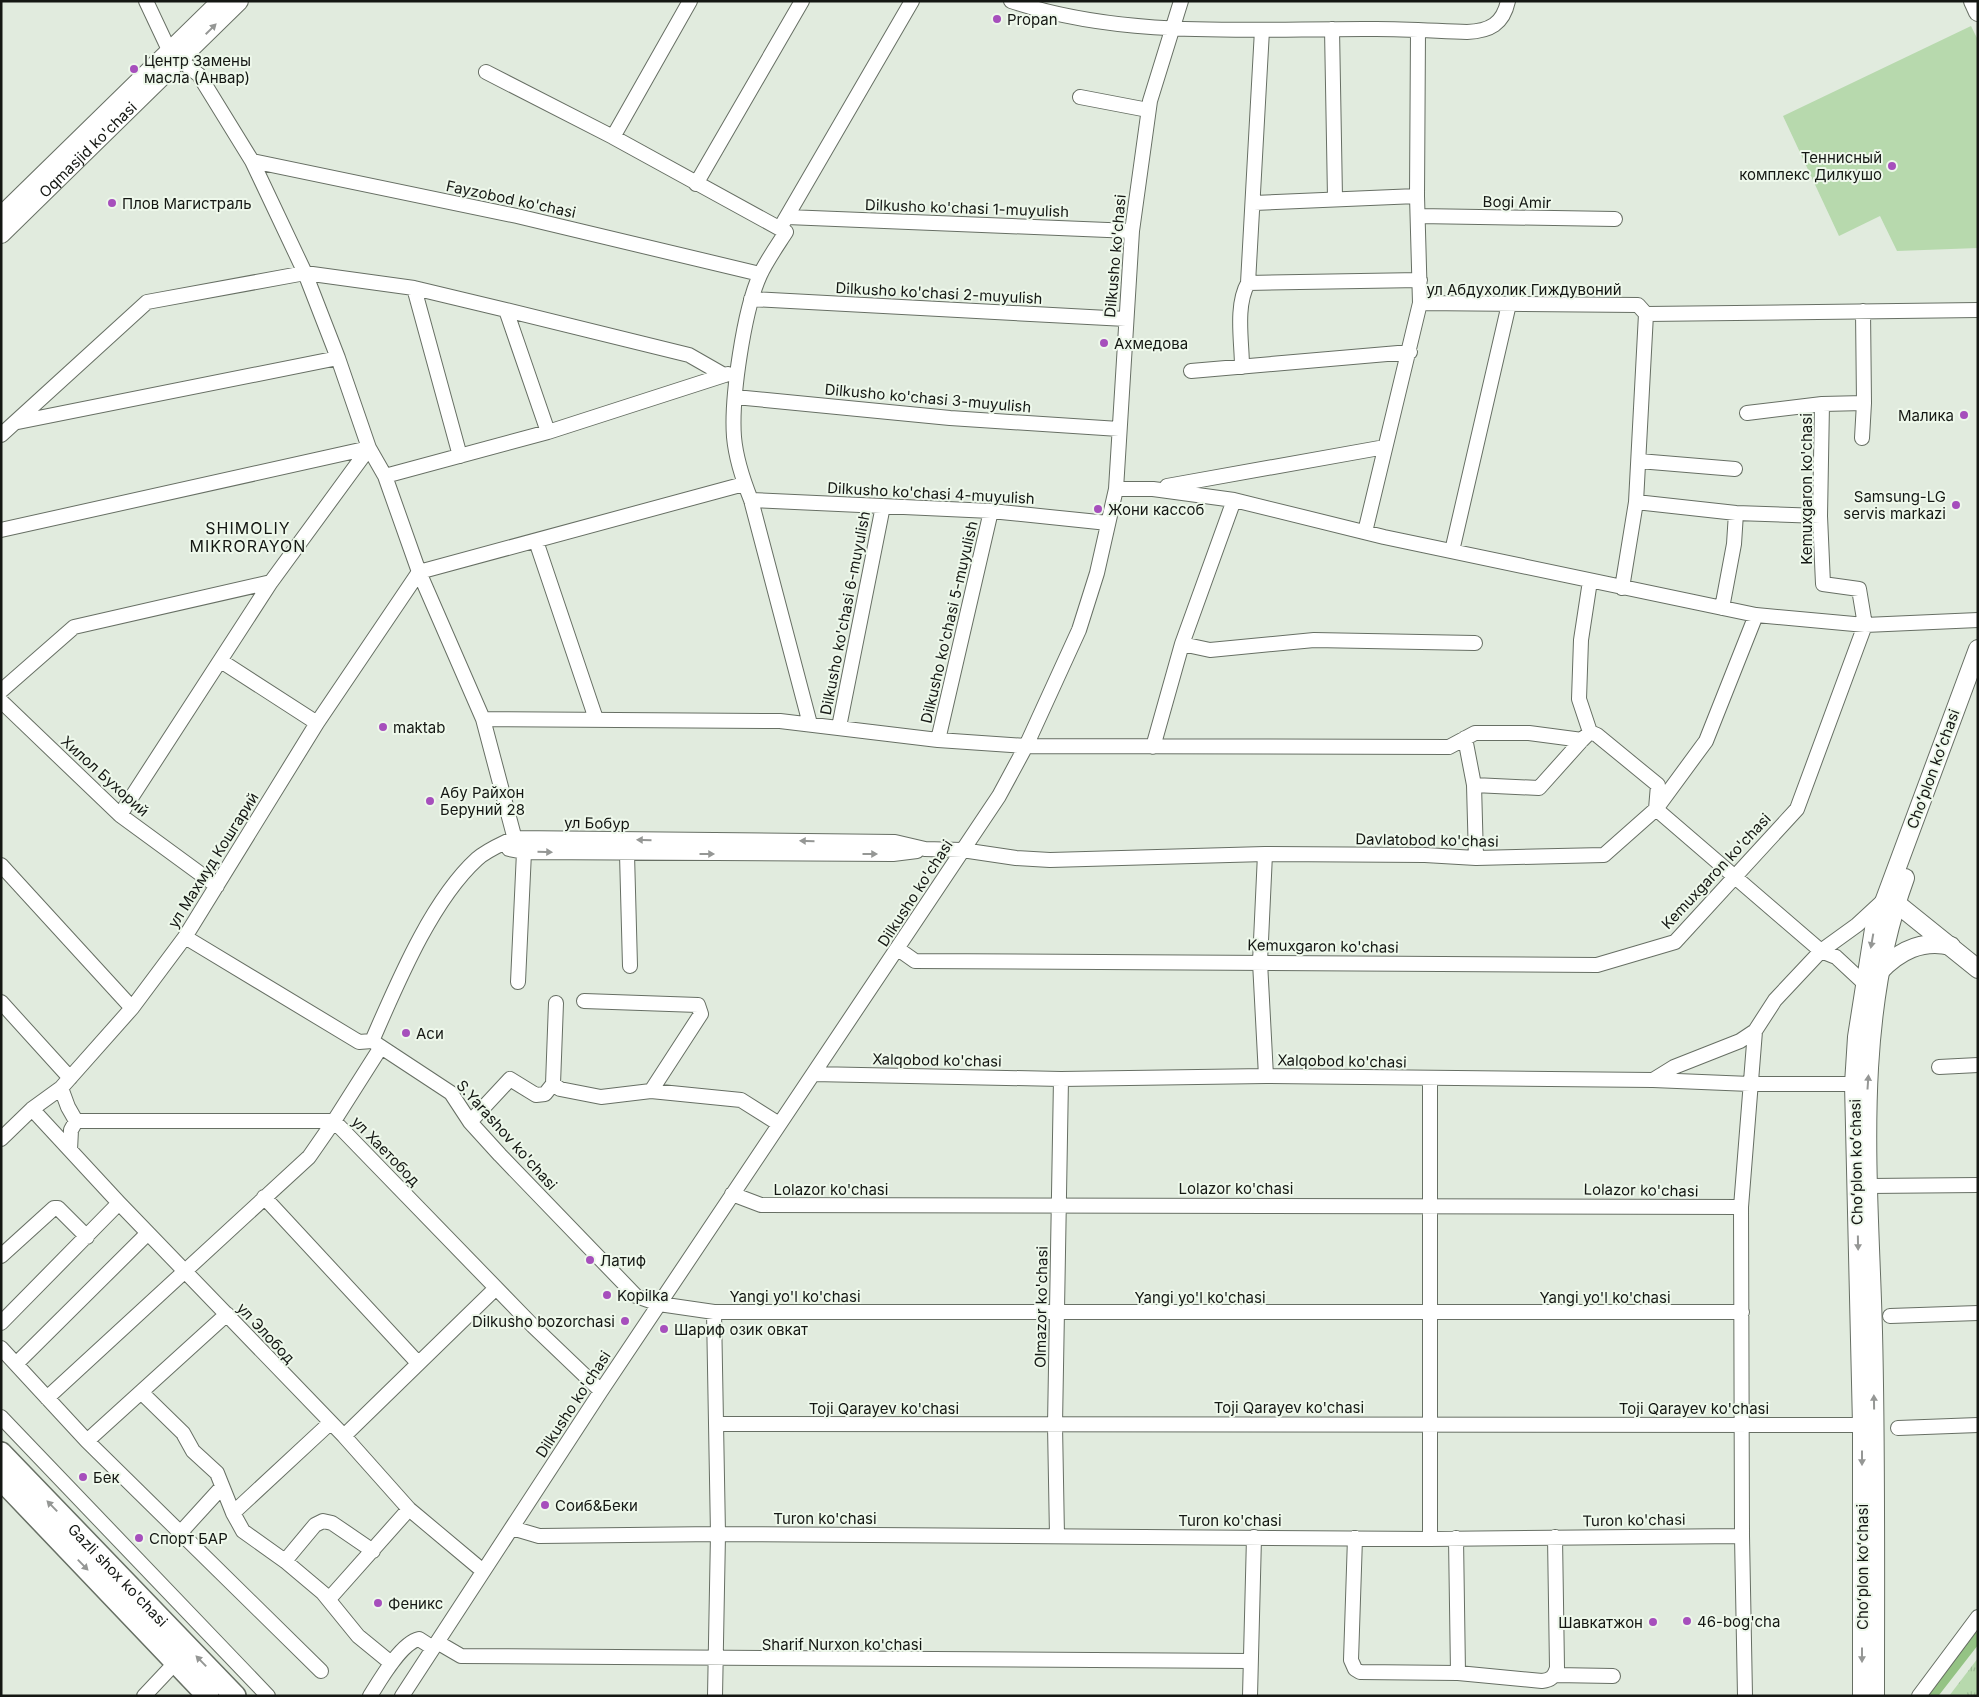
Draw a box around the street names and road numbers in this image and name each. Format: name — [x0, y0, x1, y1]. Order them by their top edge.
street label: Oqmasjid ko'chasi — [35, 97, 140, 201]
street label: Fayzobod ko'chasi — [444, 176, 578, 222]
street label: Bogi Amir — [1483, 192, 1552, 212]
street label: Dilkusho ko'chasi — [1100, 194, 1130, 318]
street label: Dilkusho ko'chasi 1-muyulish — [865, 195, 1069, 221]
street label: Dilkusho ko'chasi 2-muyulish — [835, 278, 1043, 308]
street label: ул Абдухолик Гиждувоний — [1426, 280, 1622, 299]
street label: Dilkusho ko'chasi 3-muyulish — [824, 380, 1032, 416]
street label: Kemuxgaron ko'chasi — [1797, 413, 1816, 565]
street label: Dilkusho ko'chasi 4-muyulish — [827, 478, 1035, 508]
street label: Dilkusho ko'chasi 6-muyulish — [816, 509, 874, 717]
street label: Dilkusho ko'chasi 5-muyulish — [916, 519, 982, 725]
street label: Choʻplon koʻchasi — [1903, 707, 1963, 831]
street label: Хилол Бухорий — [57, 732, 153, 820]
street label: ул Махмуд Кошгарий — [164, 789, 262, 931]
street label: Kemuxgaron ko'chasi — [1657, 809, 1775, 933]
street label: ул Бобур — [564, 813, 630, 833]
street label: Davlatobod ko'chasi — [1355, 829, 1499, 851]
street label: Dilkusho ko'chasi — [873, 836, 957, 950]
street label: Kemuxgaron ko'chasi — [1247, 935, 1399, 957]
street label: Xalqobod ko'chasi — [872, 1049, 1002, 1071]
street label: Xalqobod ko'chasi — [1277, 1050, 1407, 1072]
street label: S.Yarashov ko'chasi — [453, 1076, 561, 1194]
street label: Choʻplon koʻchasi — [1845, 1099, 1867, 1225]
street label: ул Хаетобод — [348, 1112, 424, 1190]
street label: Lolazor ko'chasi — [1179, 1179, 1293, 1198]
street label: Lolazor ko'chasi — [1583, 1179, 1699, 1201]
street label: Lolazor ko'chasi — [774, 1180, 888, 1199]
street label: Olmazor ko'chasi — [1030, 1246, 1052, 1368]
street label: Yangi yo'l ko'chasi — [729, 1287, 861, 1306]
street label: Yangi yo'l ko'chasi — [1134, 1288, 1266, 1307]
street label: Yangi yo'l ko'chasi — [1539, 1288, 1671, 1307]
street label: ул Элобод — [233, 1299, 299, 1367]
street label: Dilkusho ko'chasi — [531, 1347, 615, 1461]
street label: Toji Qarayev ko'chasi — [1214, 1398, 1364, 1417]
street label: Toji Qarayev ko'chasi — [809, 1399, 959, 1418]
street label: Toji Qarayev ko'chasi — [1619, 1399, 1769, 1418]
street label: Choʻplon koʻchasi — [1853, 1504, 1872, 1630]
street label: Turon ko'chasi — [773, 1509, 877, 1528]
street label: Turon ko'chasi — [1582, 1510, 1686, 1530]
street label: Turon ko'chasi — [1178, 1511, 1282, 1530]
street label: Gazli shox ko'chasi — [64, 1519, 172, 1630]
street label: Sharif Nurxon ko'chasi — [762, 1635, 922, 1654]

